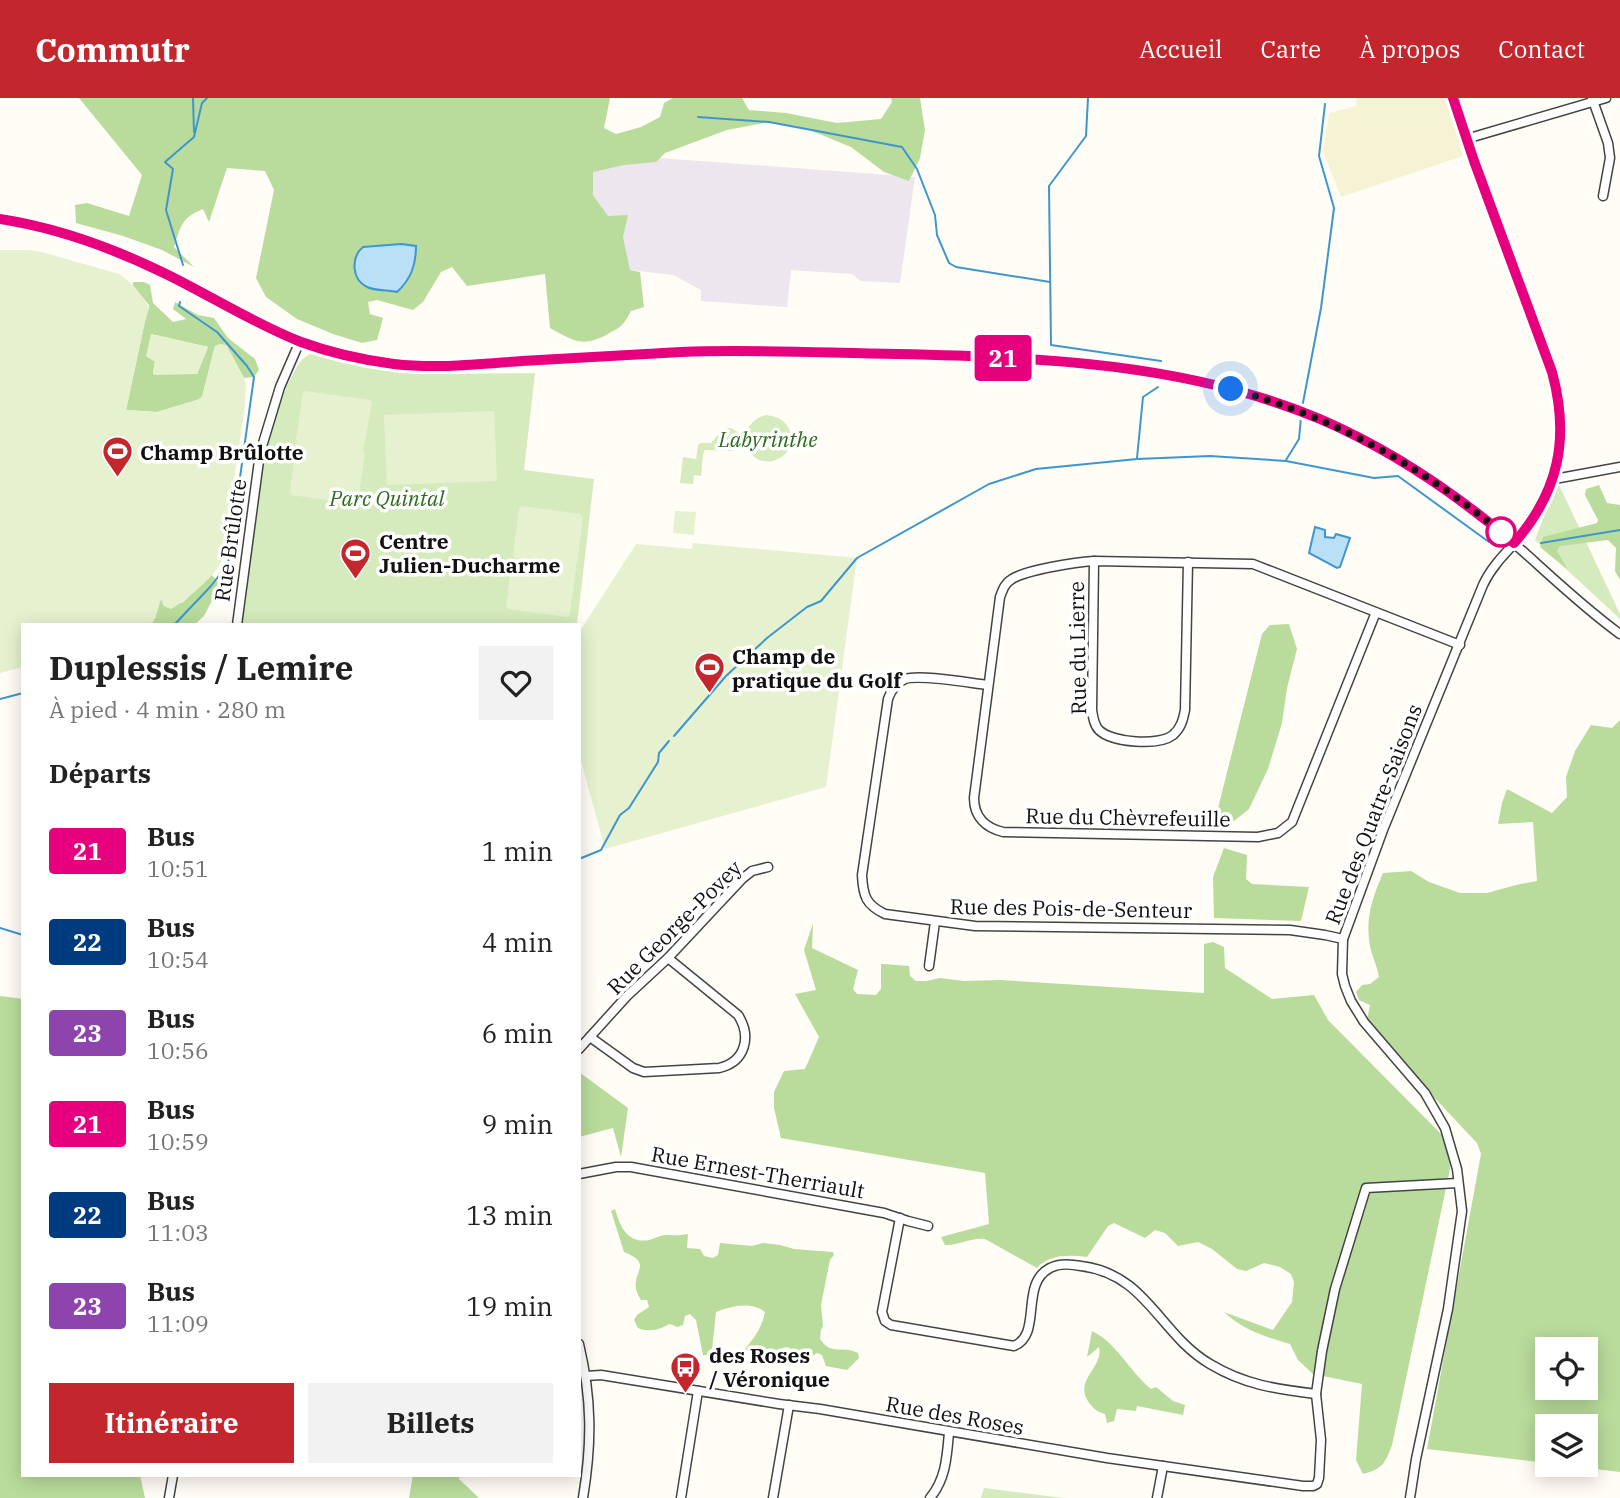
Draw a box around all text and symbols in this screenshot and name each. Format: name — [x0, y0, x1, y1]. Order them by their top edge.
text: Commutr — [35, 28, 190, 71]
text: Accueil — [1139, 33, 1223, 65]
text: Carte — [1261, 33, 1321, 65]
text: À propos — [1359, 33, 1460, 65]
text: Contact — [1498, 33, 1585, 65]
line badge: 21 — [972, 335, 1034, 381]
text: 21 — [989, 342, 1017, 374]
your location — [1213, 371, 1248, 406]
park label: Labyrinthe — [718, 425, 818, 453]
sports icon: Champ Brûlotte — [100, 435, 134, 479]
place label: Champ Brûlotte — [140, 438, 304, 466]
street label: Rue Brûlotte — [208, 477, 252, 603]
park label: Parc Quintal — [329, 484, 446, 512]
unlabelled marker — [1486, 517, 1516, 547]
place label: Centre Julien-Ducharme — [379, 527, 560, 579]
sports icon: Centre Julien-Ducharme — [339, 536, 373, 580]
street label: Rue du Lierre — [1062, 581, 1092, 715]
place label: Champ de pratique du Golf — [732, 642, 903, 694]
text: Duplessis / Lemire — [49, 646, 353, 689]
button: heart — [479, 646, 553, 720]
sports icon: Champ de pratique du Golf — [692, 651, 726, 695]
text: À pied · 4 min · 280 m — [49, 694, 286, 724]
street label: Rue des Quatre-Saisons — [1318, 700, 1428, 928]
text: Départs — [49, 756, 151, 790]
street label: Rue du Chèvrefeuille — [1025, 801, 1231, 833]
text: Bus — [147, 819, 195, 853]
text: 1 min — [482, 834, 553, 868]
text: 21 — [73, 835, 102, 867]
text: 10:51 — [147, 853, 209, 883]
street label: Rue George-Povey — [601, 853, 748, 1000]
street label: Rue des Pois-de-Senteur — [950, 892, 1193, 924]
text: Bus — [147, 910, 195, 944]
text: 4 min — [482, 925, 553, 959]
text: 22 — [73, 926, 102, 958]
text: 10:54 — [147, 944, 209, 974]
text: Bus — [147, 1001, 195, 1035]
text: 6 min — [482, 1016, 553, 1050]
text: 23 — [73, 1017, 102, 1049]
text: 10:56 — [147, 1035, 209, 1065]
text: Bus — [147, 1092, 195, 1126]
text: 9 min — [482, 1107, 553, 1141]
text: 21 — [73, 1108, 102, 1140]
text: 10:59 — [147, 1126, 209, 1156]
street label: Rue Ernest-Therriault — [649, 1139, 867, 1205]
text: Bus — [147, 1183, 195, 1217]
text: 13 min — [466, 1198, 553, 1232]
text: 22 — [73, 1199, 102, 1231]
text: 11:03 — [147, 1217, 209, 1247]
text: Bus — [147, 1274, 195, 1308]
text: 19 min — [466, 1289, 553, 1323]
text: 23 — [73, 1290, 102, 1322]
text: 11:09 — [147, 1308, 209, 1338]
map controls — [1535, 1337, 1598, 1477]
button: locate — [1535, 1337, 1598, 1400]
place label: des Roses / Véronique — [709, 1341, 830, 1393]
bus stop icon: des Roses / Véronique — [669, 1350, 703, 1394]
button: Itinéraire — [49, 1383, 294, 1463]
button: Billets — [308, 1383, 553, 1463]
street label: Rue des Roses — [884, 1389, 1026, 1441]
button: layers — [1535, 1414, 1598, 1477]

